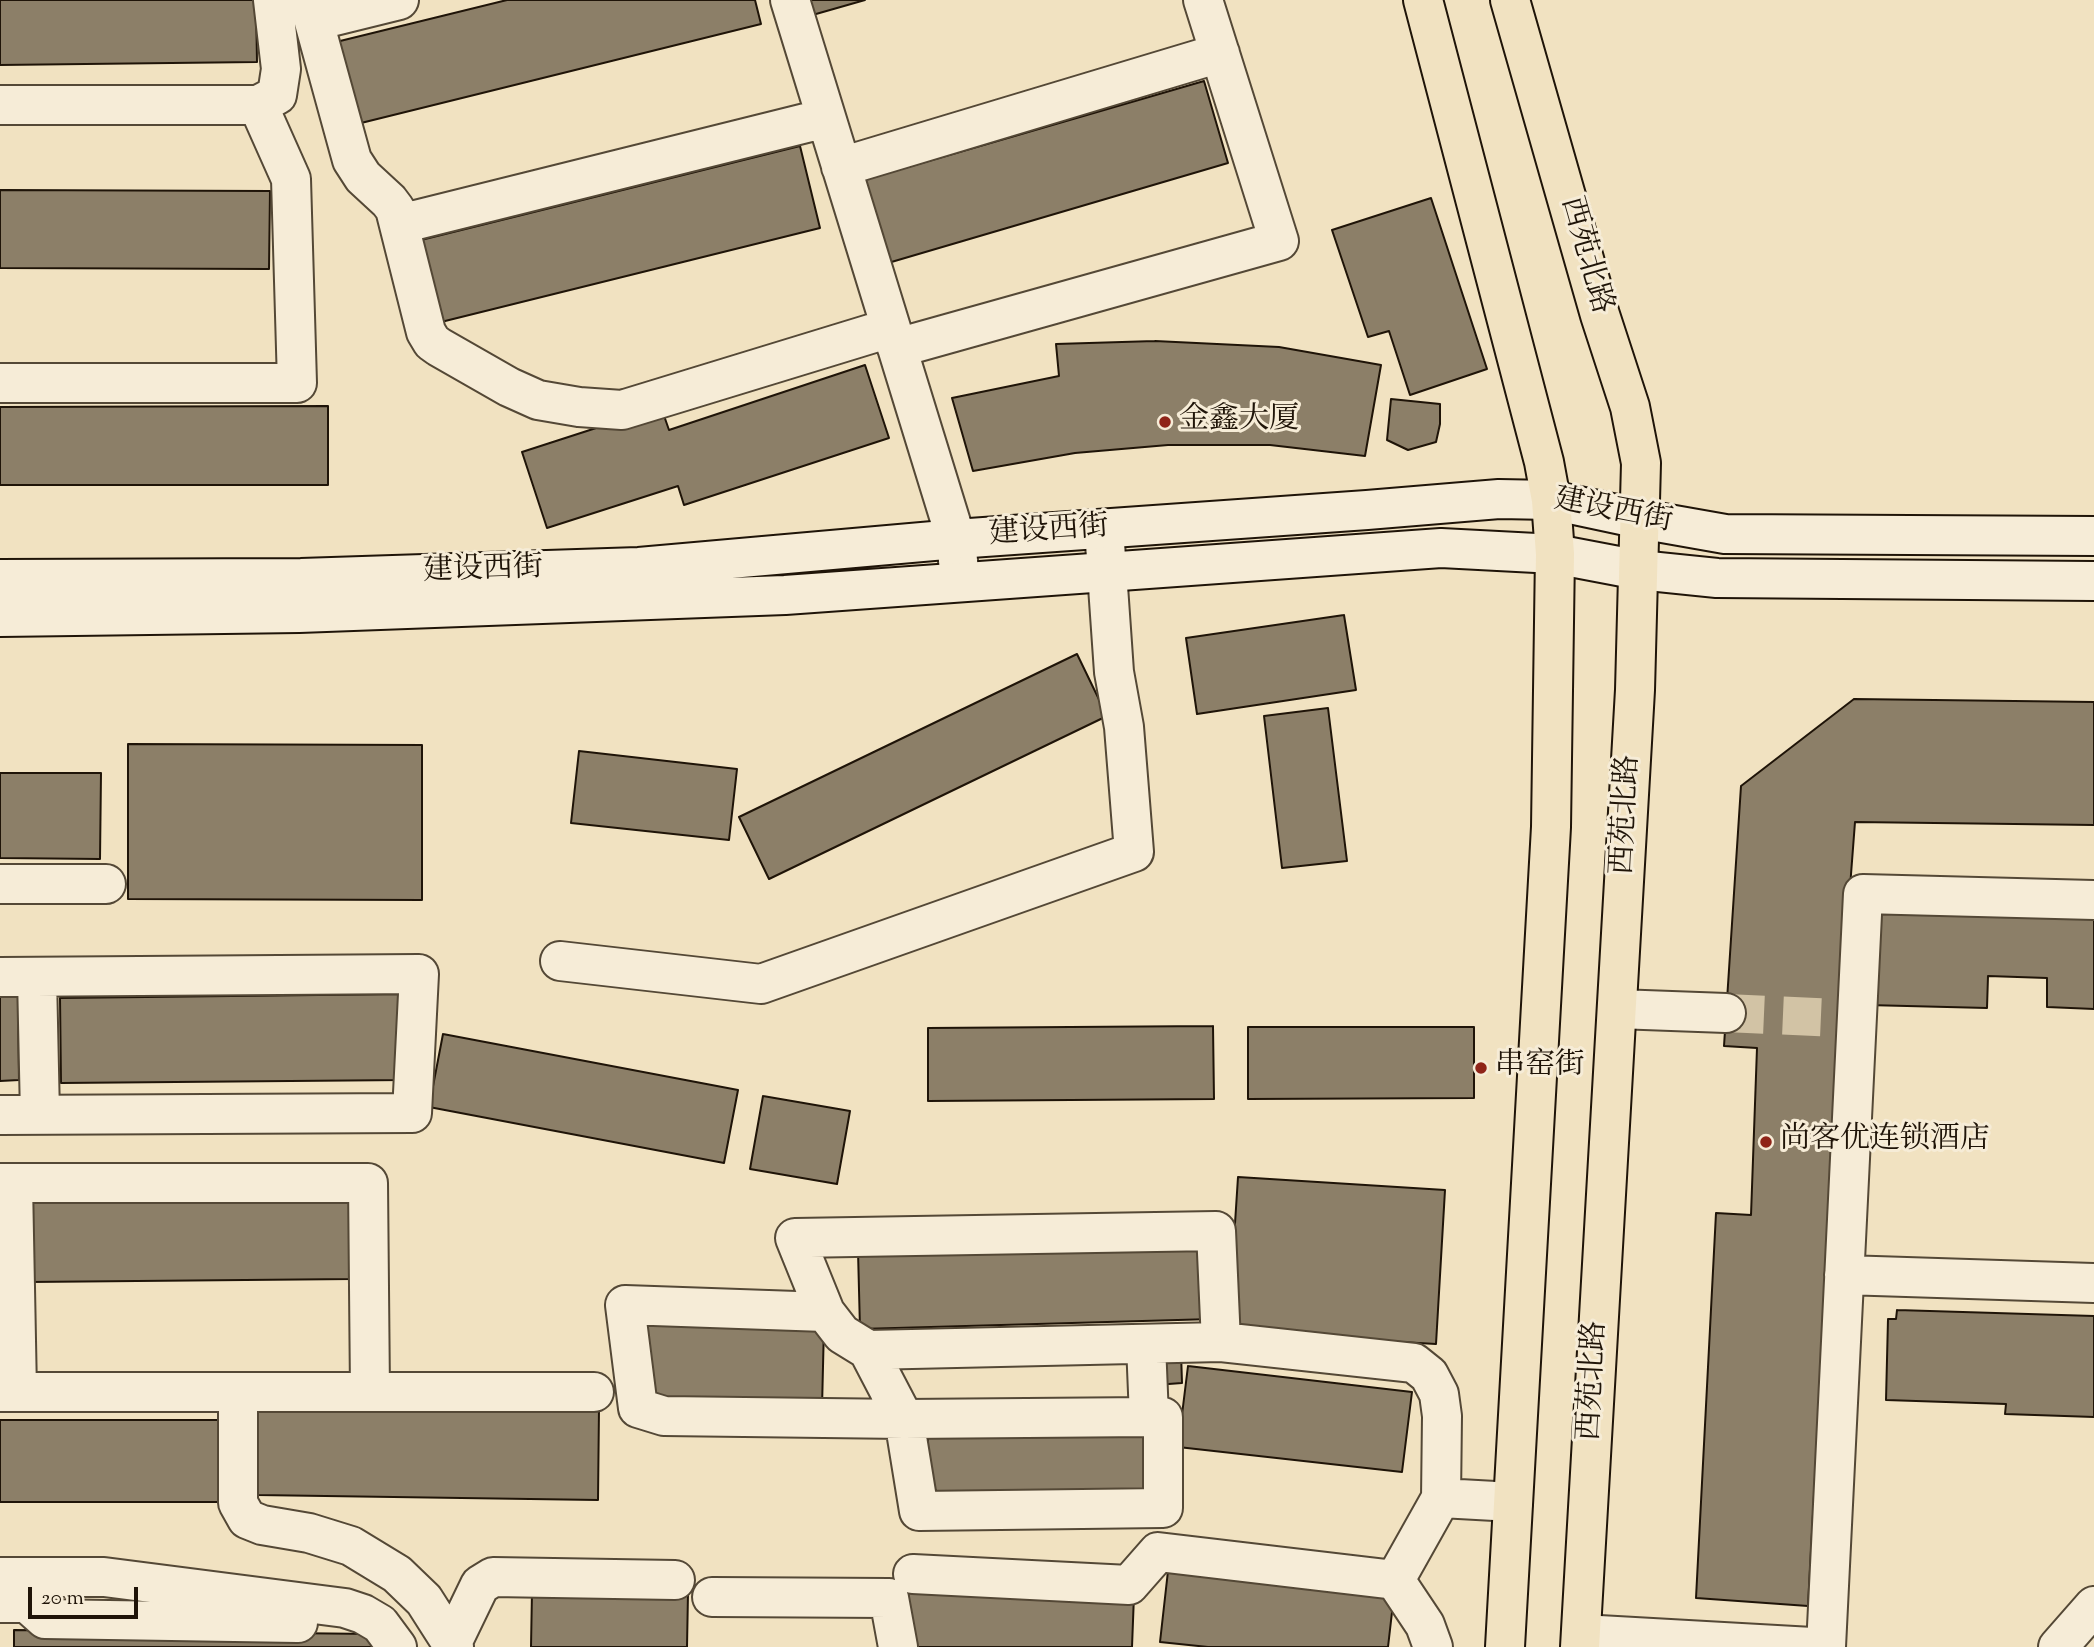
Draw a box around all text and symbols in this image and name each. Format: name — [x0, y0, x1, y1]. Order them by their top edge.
street label: 西苑北路 — [1550, 193, 1618, 319]
place label: 金鑫大厦 — [1179, 404, 1299, 440]
marker: 金鑫大厦 — [1157, 414, 1173, 430]
street label: 建设西街 — [1551, 484, 1675, 542]
street label: 建设西街 — [988, 511, 1110, 555]
street label: 建设西街 — [422, 552, 544, 592]
street label: 西苑北路 — [1607, 754, 1649, 876]
place label: 串窑街 — [1495, 1050, 1585, 1086]
marker: 串窑街 — [1473, 1060, 1489, 1076]
place label: 尚客优连锁酒店 — [1780, 1124, 1990, 1160]
marker: 尚客优连锁酒店 — [1758, 1134, 1774, 1150]
street label: 西苑北路 — [1574, 1320, 1616, 1442]
scale bar — [32, 1574, 142, 1618]
text: 20 m — [41, 1584, 84, 1614]

